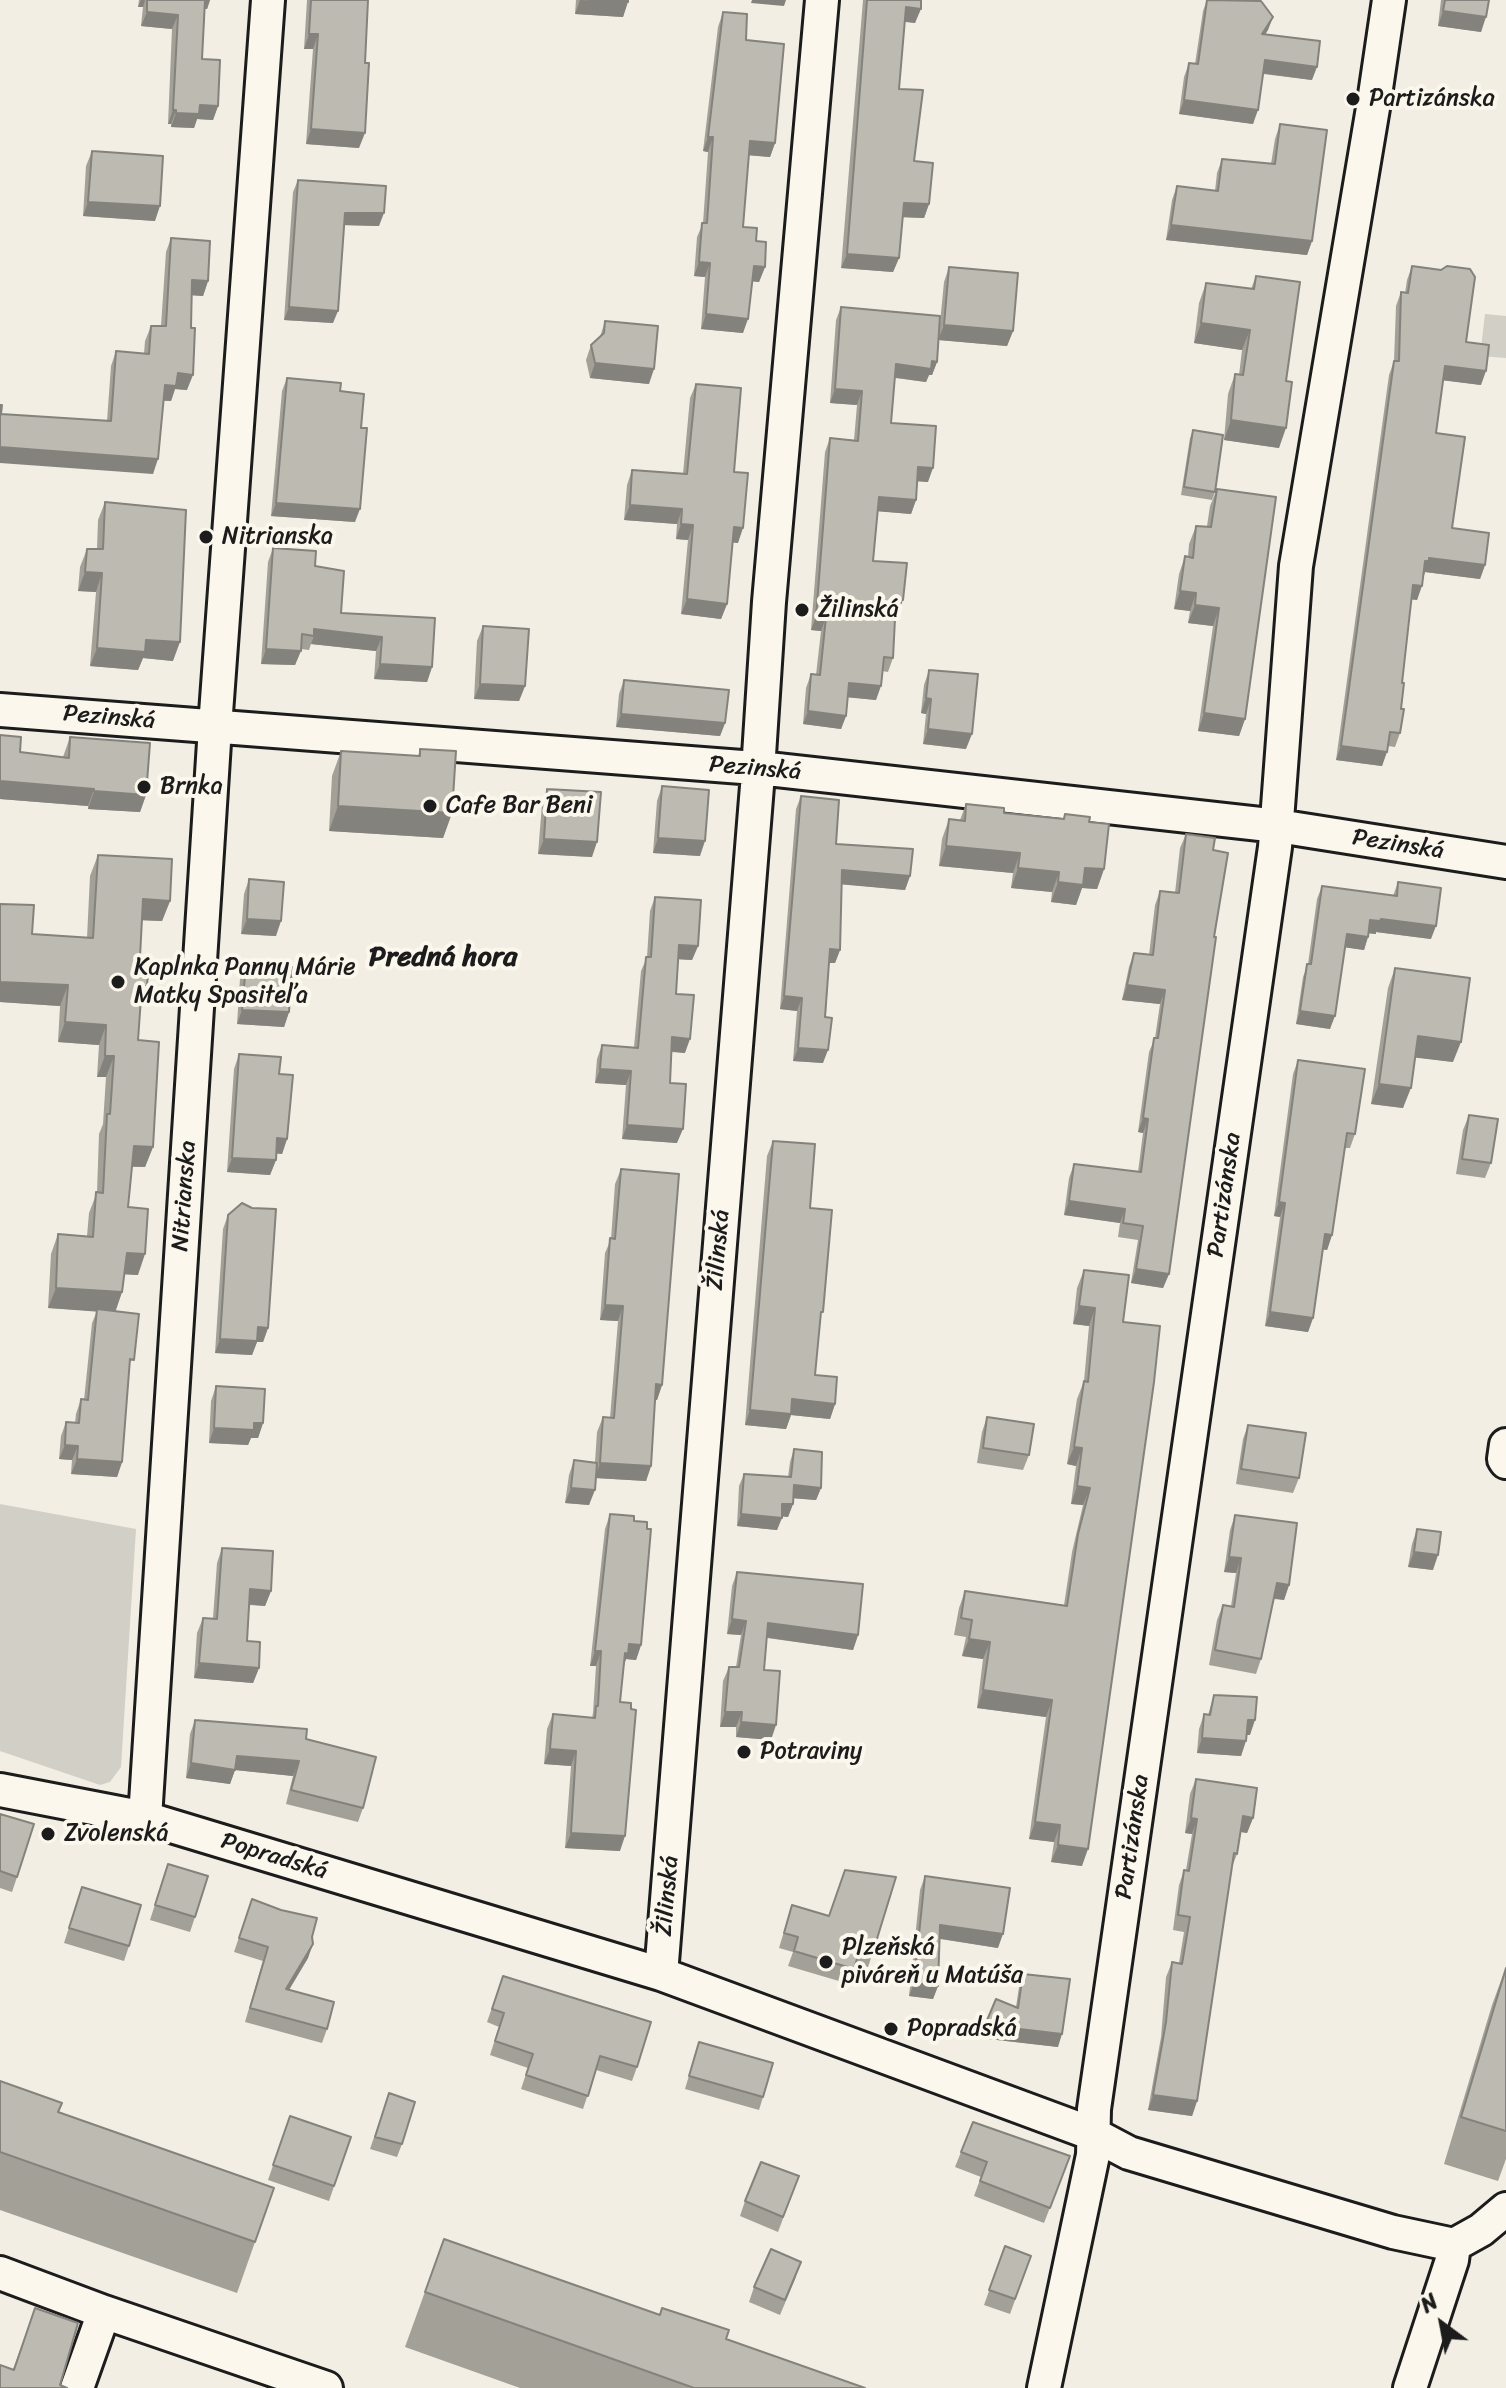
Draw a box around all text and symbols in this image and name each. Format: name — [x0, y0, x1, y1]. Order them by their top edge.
place label: Partizánska — [1369, 85, 1495, 113]
marker: Partizánska — [1344, 90, 1362, 108]
place label: Nitrianska — [222, 523, 333, 551]
marker: Nitrianska — [197, 528, 215, 546]
place label: Žilinská — [818, 596, 899, 624]
marker: Žilinská — [793, 601, 811, 619]
street label: Pezinská — [62, 700, 156, 736]
street label: Pezinská — [708, 751, 802, 787]
place label: Brnka — [160, 773, 223, 801]
marker: Brnka — [135, 778, 153, 796]
place label: Cafe Bar Beni — [446, 792, 593, 820]
marker: Cafe Bar Beni — [421, 797, 439, 815]
street label: Pezinská — [1350, 824, 1446, 866]
district label: Predná hora — [369, 941, 517, 975]
place label: Kaplnka Panny Márie Matky Spasiteľa — [134, 954, 356, 1010]
marker: Kaplnka Panny Márie Matky Spasiteľa — [109, 973, 127, 991]
street label: Partizánska — [1202, 1131, 1248, 1259]
street label: Nitrianska — [167, 1140, 203, 1252]
street label: Žilinská — [701, 1209, 737, 1291]
place label: Potraviny — [760, 1738, 862, 1766]
marker: Potraviny — [735, 1743, 753, 1761]
street label: Partizánska — [1110, 1773, 1156, 1901]
place label: Zvolenská — [64, 1820, 168, 1848]
marker: Zvolenská — [39, 1825, 57, 1843]
street label: Popradská — [217, 1827, 331, 1887]
street label: Žilinská — [650, 1855, 686, 1937]
place label: Plzeňská piváreň u Matúša — [842, 1934, 1023, 1990]
marker: Plzeňská piváreň u Matúša — [817, 1953, 835, 1971]
place label: Popradská — [907, 2015, 1017, 2043]
marker: Popradská — [882, 2020, 900, 2038]
text: N — [1412, 2283, 1446, 2324]
north arrow — [1402, 2284, 1482, 2364]

